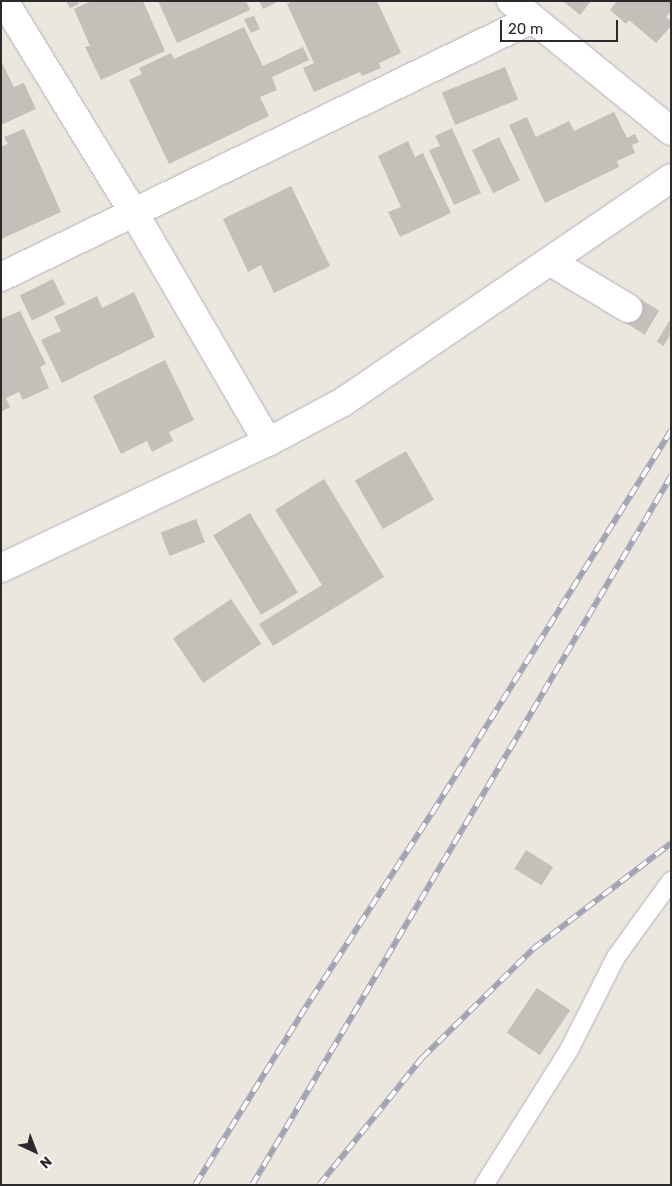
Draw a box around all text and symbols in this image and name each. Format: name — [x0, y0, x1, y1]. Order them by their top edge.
scale bar — [502, 10, 620, 42]
text: 20 m — [508, 20, 543, 38]
north arrow — [10, 1126, 60, 1176]
text: N — [36, 1153, 55, 1172]

